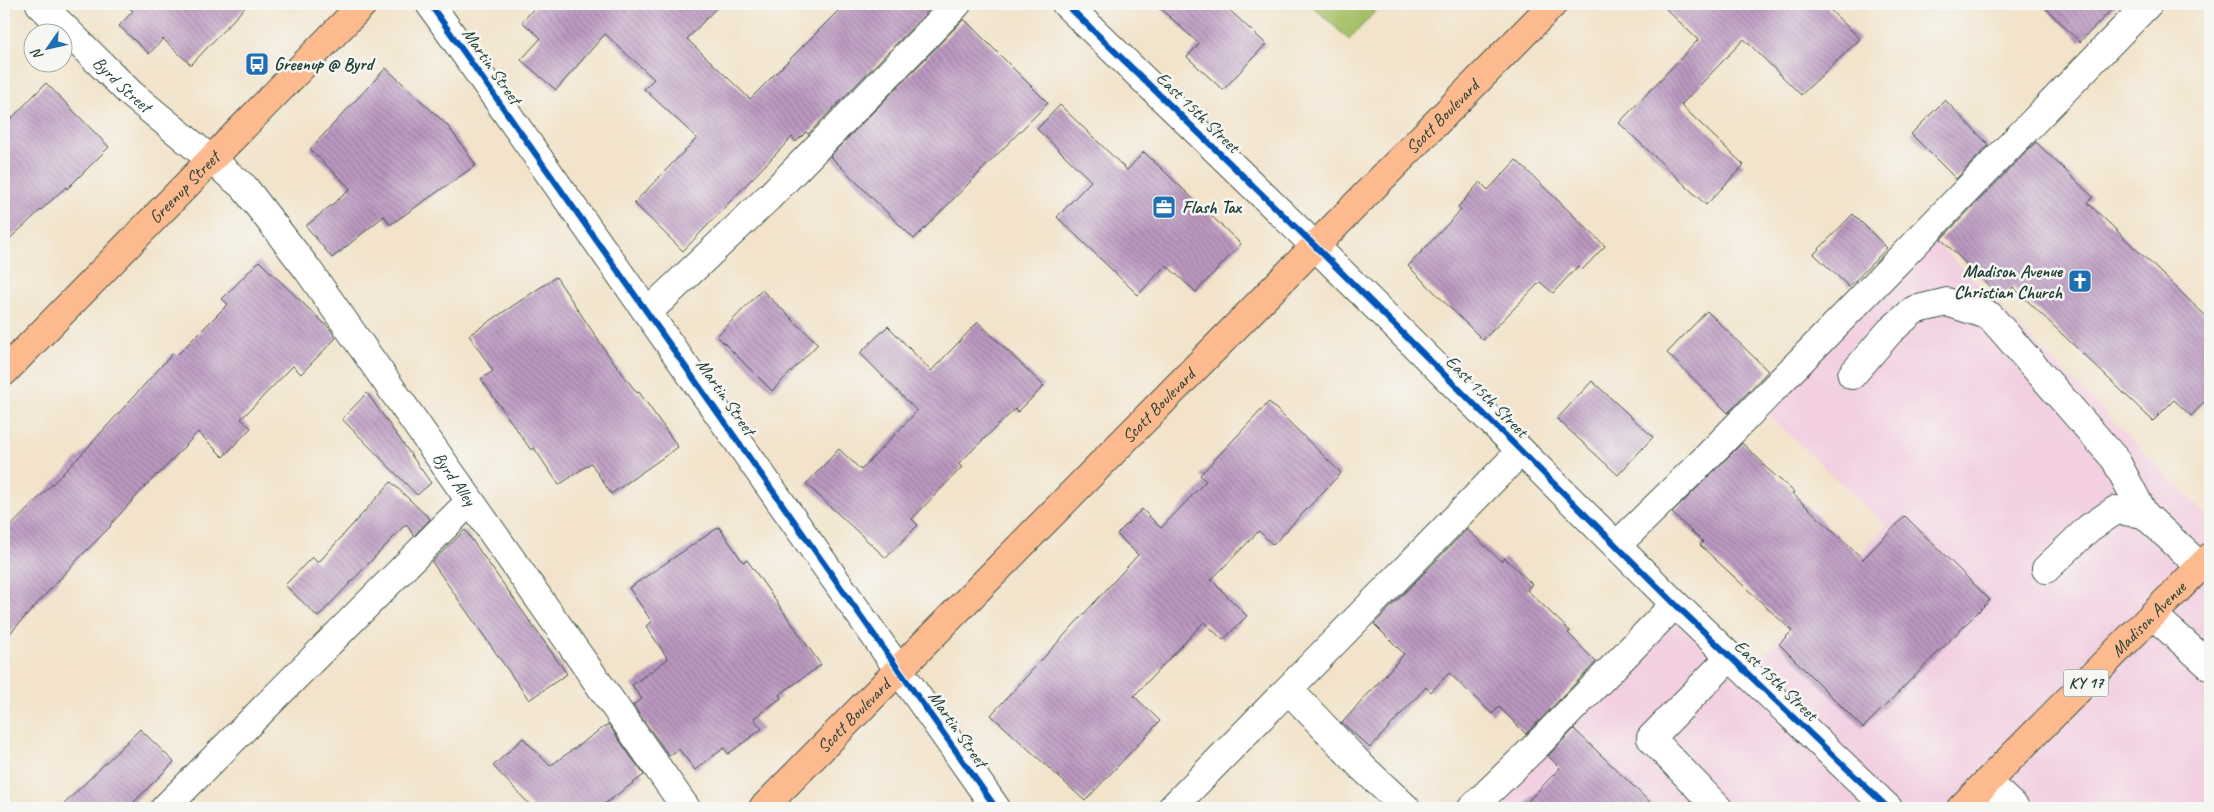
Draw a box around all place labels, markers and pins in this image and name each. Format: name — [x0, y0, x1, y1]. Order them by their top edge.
bus stop icon: Greenup @ Byrd — [244, 51, 270, 77]
place label: Greenup @ Byrd — [274, 53, 375, 75]
office icon: Flash Tax — [1151, 194, 1177, 220]
place label: Flash Tax — [1182, 196, 1243, 218]
place label: Madison Avenue Christian Church — [1954, 260, 2064, 303]
church icon: Madison Avenue Christian Church — [2067, 268, 2093, 294]

